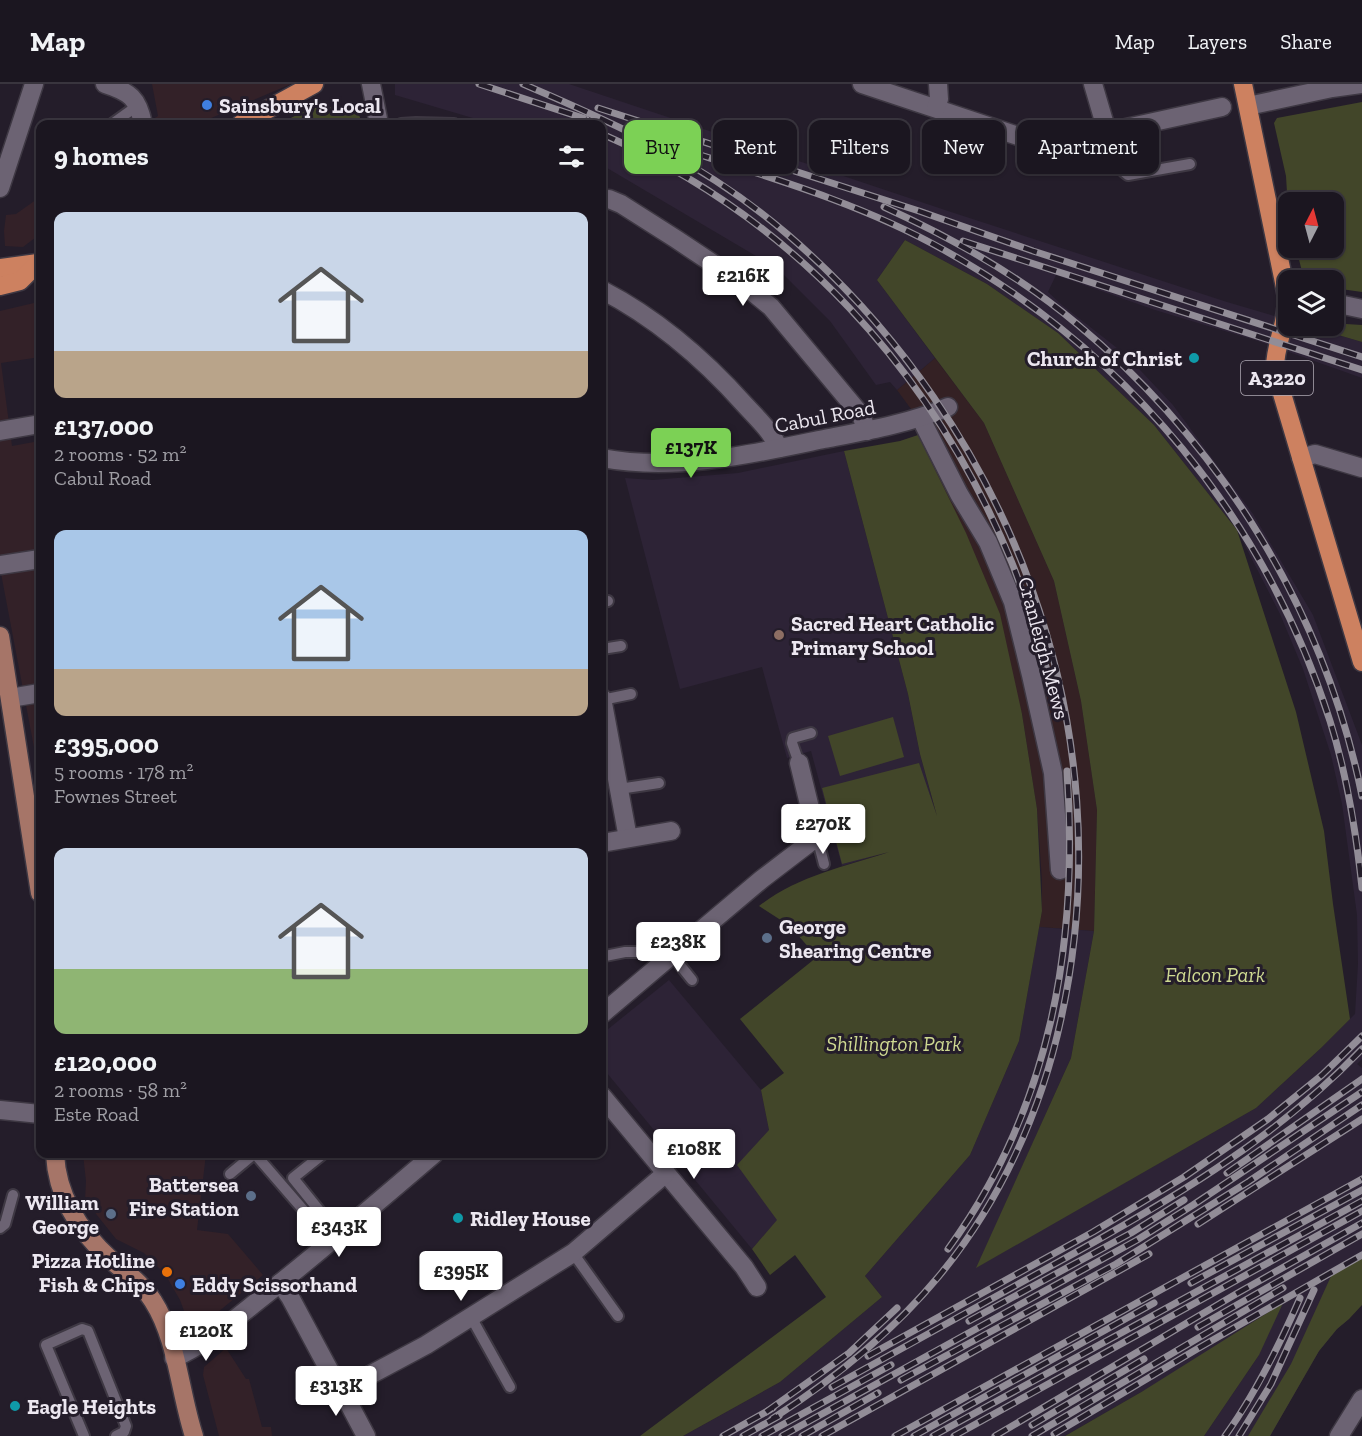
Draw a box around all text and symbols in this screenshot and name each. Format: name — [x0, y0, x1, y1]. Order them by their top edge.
text: Map — [30, 25, 85, 58]
text: Map — [1115, 29, 1155, 54]
text: Layers — [1188, 29, 1247, 54]
text: Share — [1280, 29, 1332, 54]
place label: Sainsbury's Local — [219, 93, 381, 118]
marker: Sainsbury's Local — [200, 98, 214, 112]
chip: Buy — [624, 120, 701, 174]
chip: Rent — [713, 120, 797, 174]
chip: Filters — [809, 120, 910, 174]
chip: New — [922, 120, 1005, 174]
chip: Apartment — [1017, 120, 1159, 174]
text: 9 homes — [54, 140, 149, 172]
icon: filters — [555, 140, 588, 173]
north arrow — [1278, 192, 1344, 258]
map controls — [1278, 192, 1344, 336]
icon: home — [267, 251, 375, 359]
pin: £216K — [701, 256, 785, 307]
text: £216K — [717, 263, 769, 287]
button: layers — [1278, 270, 1344, 336]
place label: Church of Christ — [1027, 346, 1183, 371]
marker: Church of Christ — [1187, 351, 1201, 365]
road number: A3220 — [1241, 361, 1313, 395]
street label: Cabul Road — [772, 394, 878, 438]
text: £137,000 — [54, 410, 154, 442]
pin: £137K — [649, 428, 733, 479]
text: £137K — [665, 435, 717, 459]
text: 2 rooms · 52 m² — [54, 442, 187, 466]
text: Cabul Road — [54, 466, 151, 490]
icon: home — [267, 569, 375, 677]
street label: Cranleigh Mews — [1013, 574, 1075, 722]
place label: Sacred Heart Catholic Primary School — [791, 611, 994, 660]
marker: Sacred Heart Catholic Primary School — [772, 628, 786, 642]
text: £395,000 — [54, 728, 159, 760]
text: 5 rooms · 178 m² — [54, 760, 193, 784]
text: Fownes Street — [54, 784, 177, 808]
pin: £270K — [781, 804, 865, 855]
text: £270K — [795, 811, 851, 835]
icon: home — [267, 887, 375, 995]
place label: George Shearing Centre — [779, 914, 931, 963]
pin: £238K — [636, 922, 720, 973]
text: £238K — [650, 929, 706, 953]
marker: George Shearing Centre — [760, 931, 774, 945]
park label: Falcon Park — [1165, 962, 1265, 987]
park label: Shillington Park — [826, 1031, 962, 1056]
text: £120,000 — [54, 1046, 157, 1078]
text: 2 rooms · 58 m² — [54, 1078, 187, 1102]
text: Este Road — [54, 1102, 139, 1126]
pin: £108K — [652, 1129, 736, 1180]
text: £108K — [667, 1136, 721, 1160]
place label: Battersea Fire Station — [129, 1172, 240, 1221]
marker: Battersea Fire Station — [244, 1189, 258, 1203]
place label: William George — [25, 1190, 100, 1239]
place label: Ridley House — [470, 1206, 591, 1231]
marker: William George — [104, 1207, 118, 1221]
pin: £343K — [297, 1207, 381, 1258]
marker: Ridley House — [451, 1211, 465, 1225]
text: £343K — [311, 1214, 367, 1238]
place label: Pizza Hotline Fish & Chips — [32, 1248, 155, 1297]
pin: £395K — [419, 1251, 503, 1302]
text: £395K — [433, 1258, 489, 1282]
marker: Pizza Hotline Fish & Chips — [160, 1265, 174, 1279]
place label: Eddy Scissorhand — [192, 1272, 357, 1297]
marker: Eddy Scissorhand — [173, 1277, 187, 1291]
pin: £120K — [164, 1311, 248, 1362]
text: £120K — [179, 1318, 233, 1342]
pin: £313K — [294, 1366, 378, 1417]
text: £313K — [310, 1373, 362, 1397]
place label: Eagle Heights — [27, 1394, 157, 1419]
marker: Eagle Heights — [8, 1399, 22, 1413]

